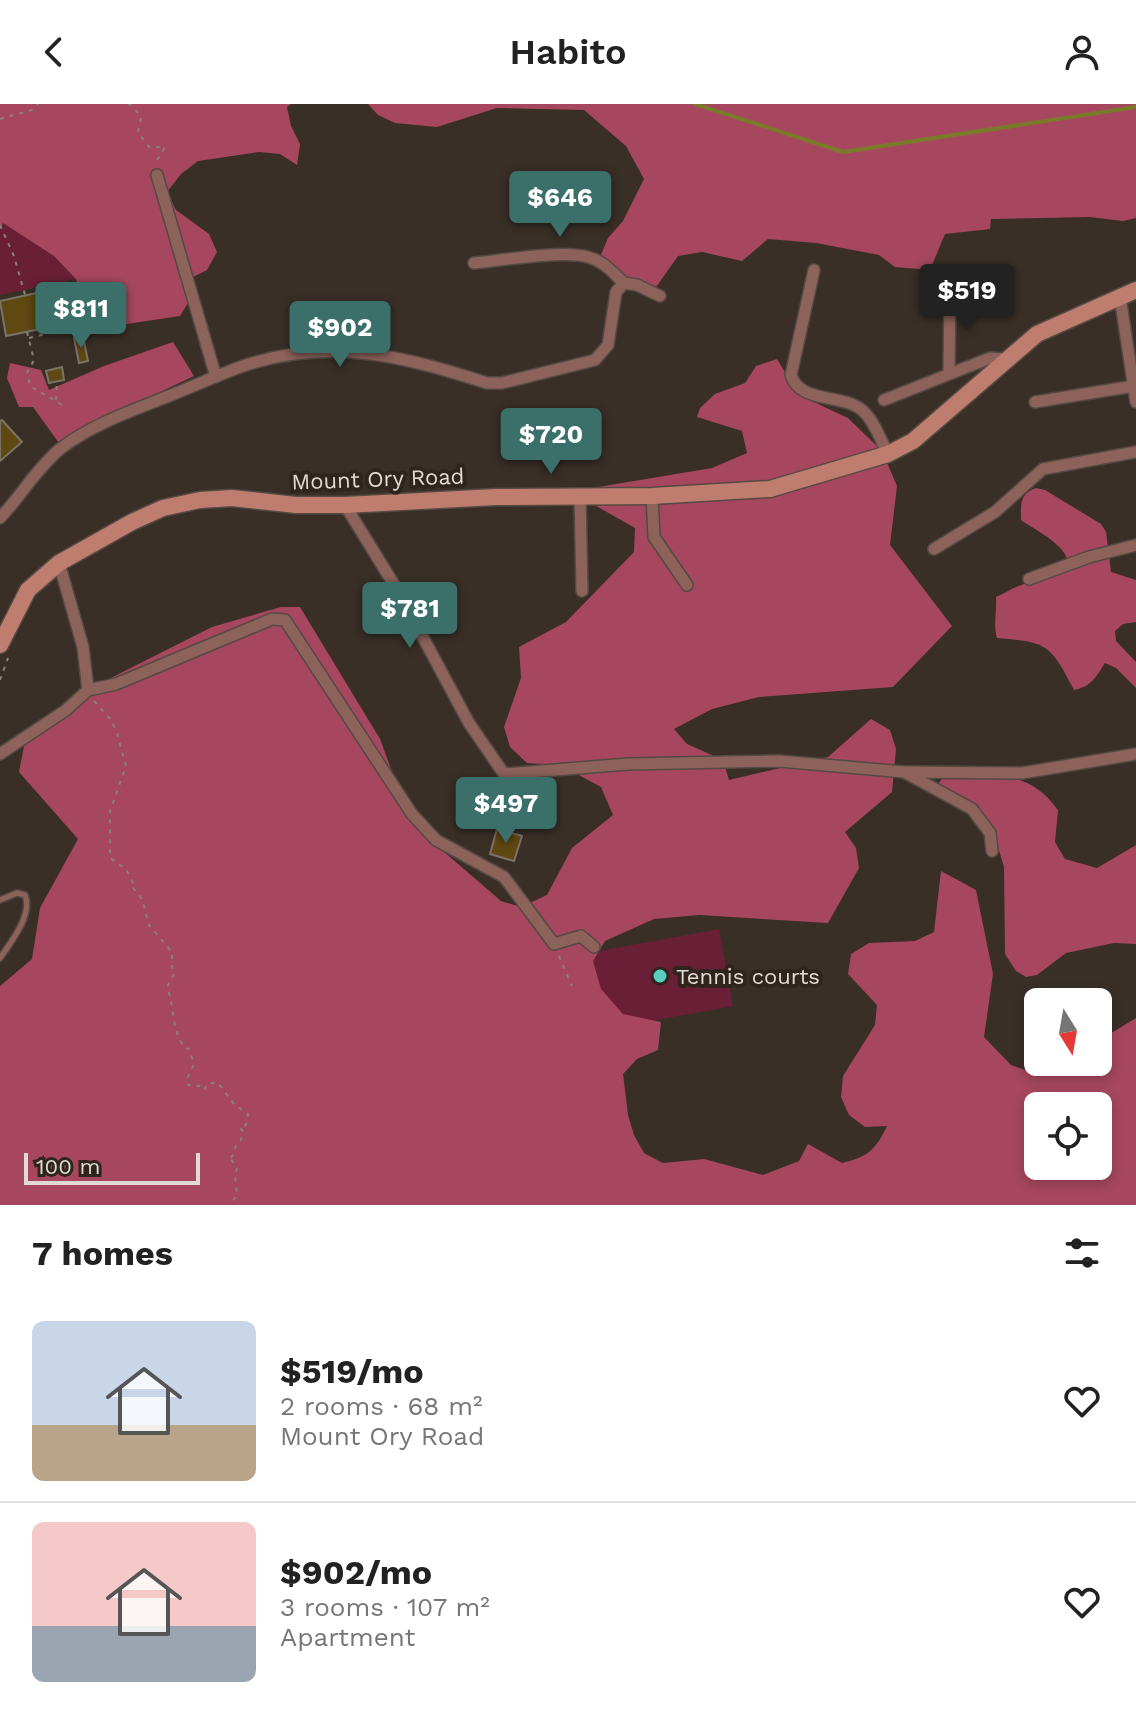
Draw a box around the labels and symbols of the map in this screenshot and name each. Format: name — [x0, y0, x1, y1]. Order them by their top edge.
pin: $646 — [513, 171, 607, 239]
pin: $519 — [920, 264, 1014, 332]
pin: $811 — [34, 282, 128, 350]
pin: $902 — [293, 301, 387, 369]
pin: $720 — [504, 408, 598, 476]
street label: Mount Ory Road — [291, 463, 465, 495]
pin: $781 — [363, 582, 457, 650]
pin: $497 — [459, 777, 553, 845]
place label: Tennis courts — [676, 964, 820, 989]
marker: Tennis courts — [651, 967, 669, 985]
north arrow — [1024, 988, 1112, 1076]
scale bar — [24, 1149, 200, 1185]

